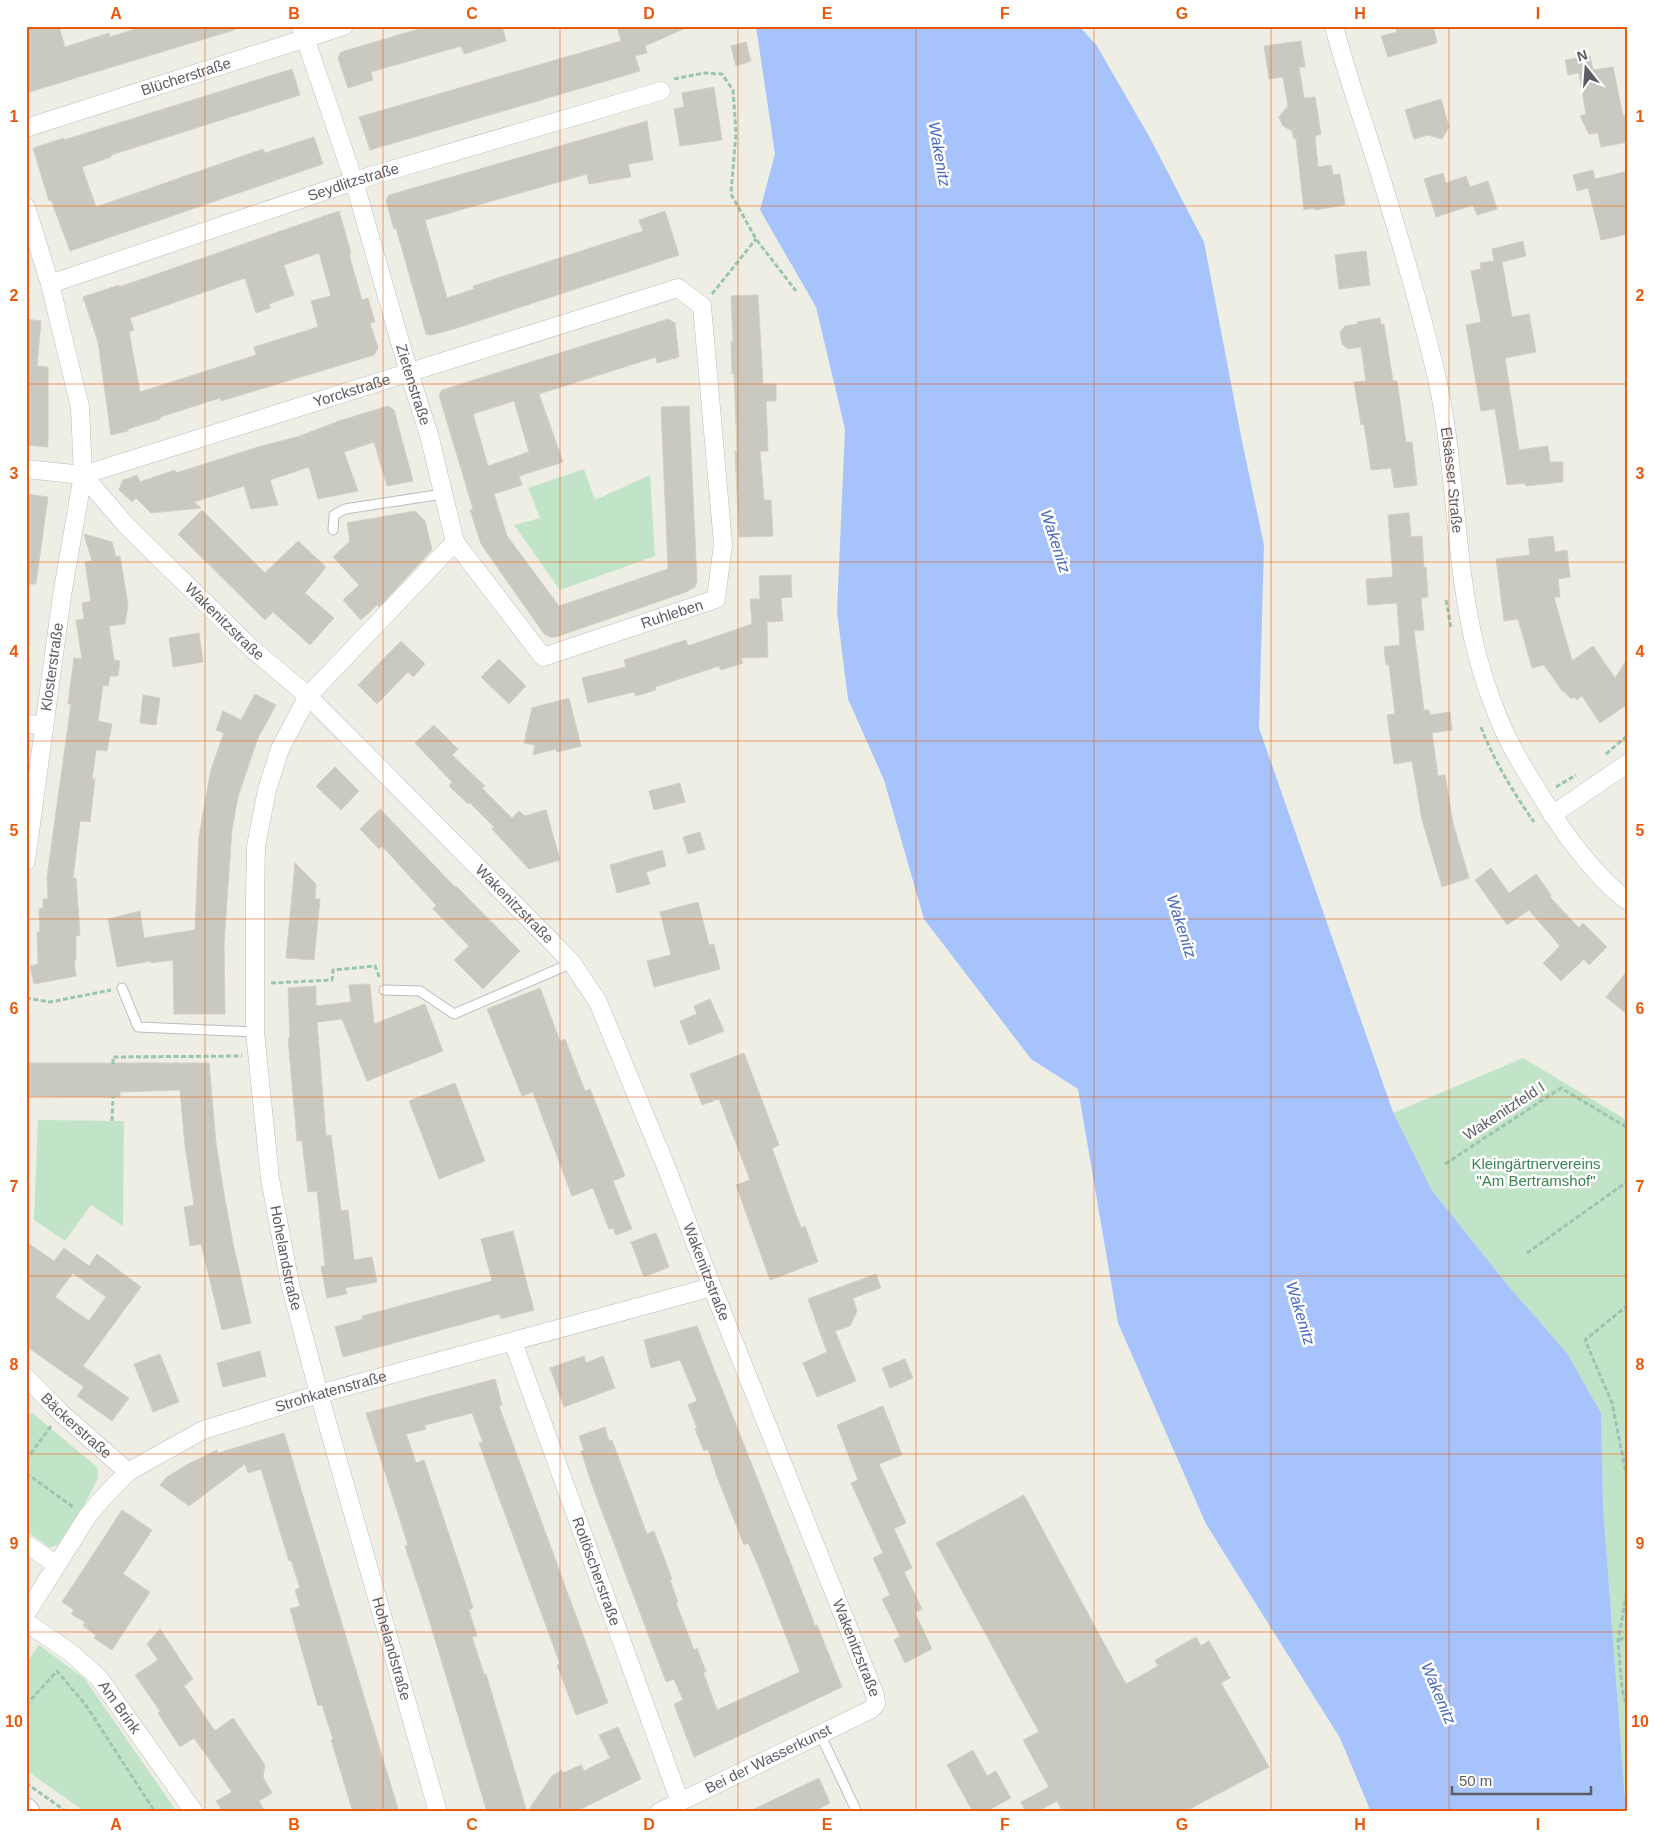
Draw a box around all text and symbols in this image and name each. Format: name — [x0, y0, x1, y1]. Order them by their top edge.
text: A — [110, 5, 122, 22]
text: B — [288, 5, 300, 22]
text: C — [466, 5, 478, 22]
text: D — [643, 5, 655, 22]
text: E — [822, 5, 833, 22]
text: F — [1000, 5, 1010, 22]
text: G — [1176, 5, 1188, 22]
text: H — [1354, 5, 1366, 22]
text: I — [1536, 5, 1540, 22]
north arrow — [1562, 42, 1612, 92]
text: N — [1575, 46, 1589, 65]
street label: Blücherstraße — [139, 54, 233, 99]
text: 1 — [10, 108, 19, 125]
text: 1 — [1636, 108, 1645, 125]
water label: Wakenitz — [925, 120, 954, 188]
street label: Seydlitzstraße — [305, 159, 401, 204]
text: 2 — [10, 287, 19, 304]
text: 2 — [1636, 287, 1645, 304]
street label: Zietenstraße — [393, 342, 434, 427]
street label: Yorckstraße — [311, 370, 392, 410]
street label: Elsässer Straße — [1438, 426, 1466, 534]
text: 3 — [10, 465, 19, 482]
text: 3 — [1636, 465, 1645, 482]
water label: Wakenitz — [1037, 507, 1074, 575]
street label: Wakenitzstraße — [182, 579, 268, 663]
street label: Ruhleben — [639, 596, 705, 632]
street label: Klosterstraße — [37, 622, 66, 712]
text: 4 — [10, 643, 19, 660]
text: 4 — [1636, 643, 1645, 660]
text: 5 — [10, 822, 19, 839]
text: 5 — [1636, 822, 1645, 839]
street label: Wakenitzstraße — [472, 861, 557, 947]
water label: Wakenitz — [1163, 892, 1200, 960]
text: 6 — [10, 1000, 19, 1017]
text: 6 — [1636, 1000, 1645, 1017]
street label: Wakenitzfeld I — [1460, 1078, 1548, 1143]
park label: Kleingärtnervereins "Am Bertramshof" — [1471, 1155, 1601, 1189]
text: 7 — [10, 1178, 19, 1195]
text: 7 — [1636, 1178, 1645, 1195]
street label: Hohelandstraße — [267, 1204, 306, 1312]
street label: Wakenitzstraße — [680, 1220, 734, 1323]
water label: Wakenitz — [1283, 1279, 1318, 1347]
text: 8 — [10, 1356, 19, 1373]
text: 8 — [1636, 1356, 1645, 1373]
street label: Strohkatenstraße — [273, 1367, 388, 1415]
street label: Bäckerstraße — [38, 1389, 115, 1462]
street label: Rotlöscherstraße — [569, 1515, 624, 1628]
text: 9 — [10, 1535, 19, 1552]
text: 9 — [1636, 1535, 1645, 1552]
street label: Hohelandstraße — [369, 1595, 415, 1702]
street label: Wakenitzstraße — [830, 1597, 884, 1699]
water label: Wakenitz — [1418, 1660, 1459, 1727]
street label: Am Brink — [96, 1677, 145, 1737]
text: 10 — [5, 1713, 23, 1730]
text: 10 — [1631, 1713, 1649, 1730]
street label: Bei der Wasserkunst — [702, 1720, 834, 1796]
scale bar — [1452, 1763, 1590, 1795]
text: 50 m — [1459, 1772, 1492, 1789]
text: A — [110, 1816, 122, 1833]
text: B — [288, 1816, 300, 1833]
text: C — [466, 1816, 478, 1833]
text: D — [643, 1816, 655, 1833]
text: E — [822, 1816, 833, 1833]
text: F — [1000, 1816, 1010, 1833]
text: G — [1176, 1816, 1188, 1833]
text: H — [1354, 1816, 1366, 1833]
text: I — [1536, 1816, 1540, 1833]

